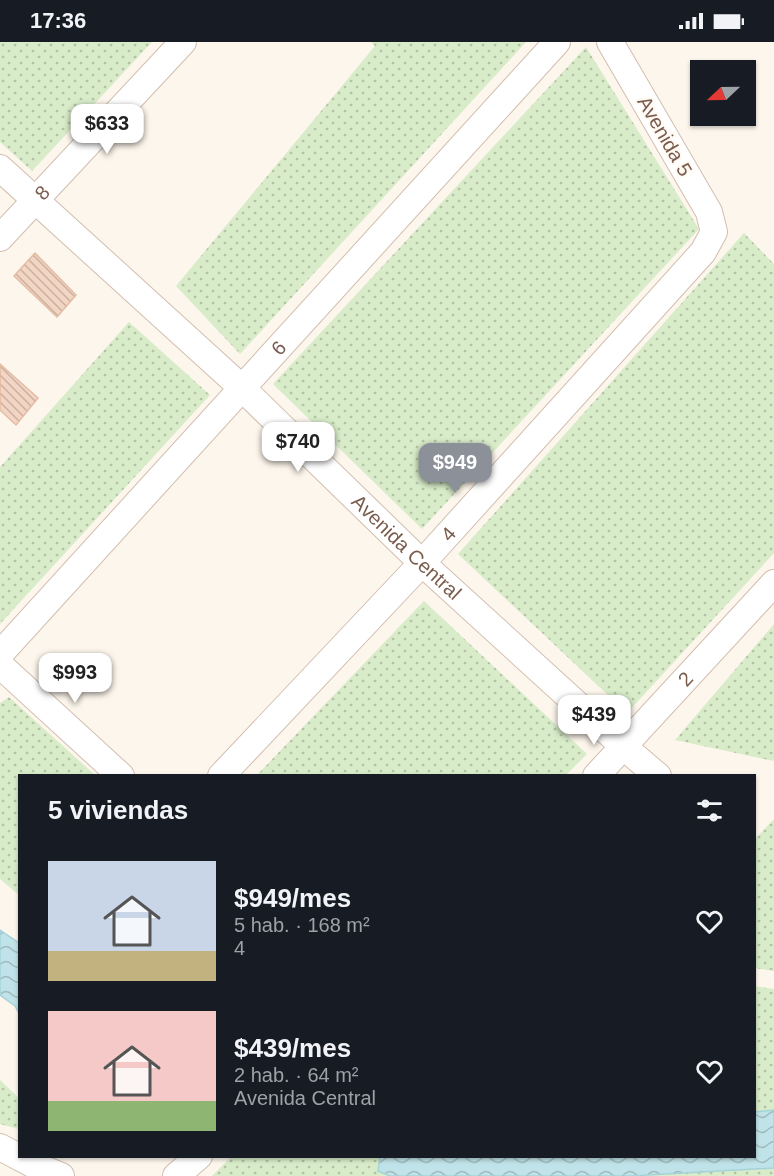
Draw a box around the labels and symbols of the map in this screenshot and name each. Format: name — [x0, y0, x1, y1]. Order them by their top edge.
north arrow — [690, 60, 756, 126]
street label: Avenida 5 — [633, 92, 697, 180]
pin: $633 — [71, 104, 143, 155]
street label: 8 — [30, 181, 54, 204]
street label: 6 — [267, 336, 291, 359]
pin: $740 — [262, 422, 334, 473]
pin: $949 — [419, 443, 491, 494]
street label: Avenida Central — [348, 490, 466, 604]
street label: 4 — [436, 522, 460, 545]
pin: $993 — [39, 653, 111, 704]
street label: 2 — [674, 667, 697, 691]
pin: $439 — [558, 695, 630, 746]

